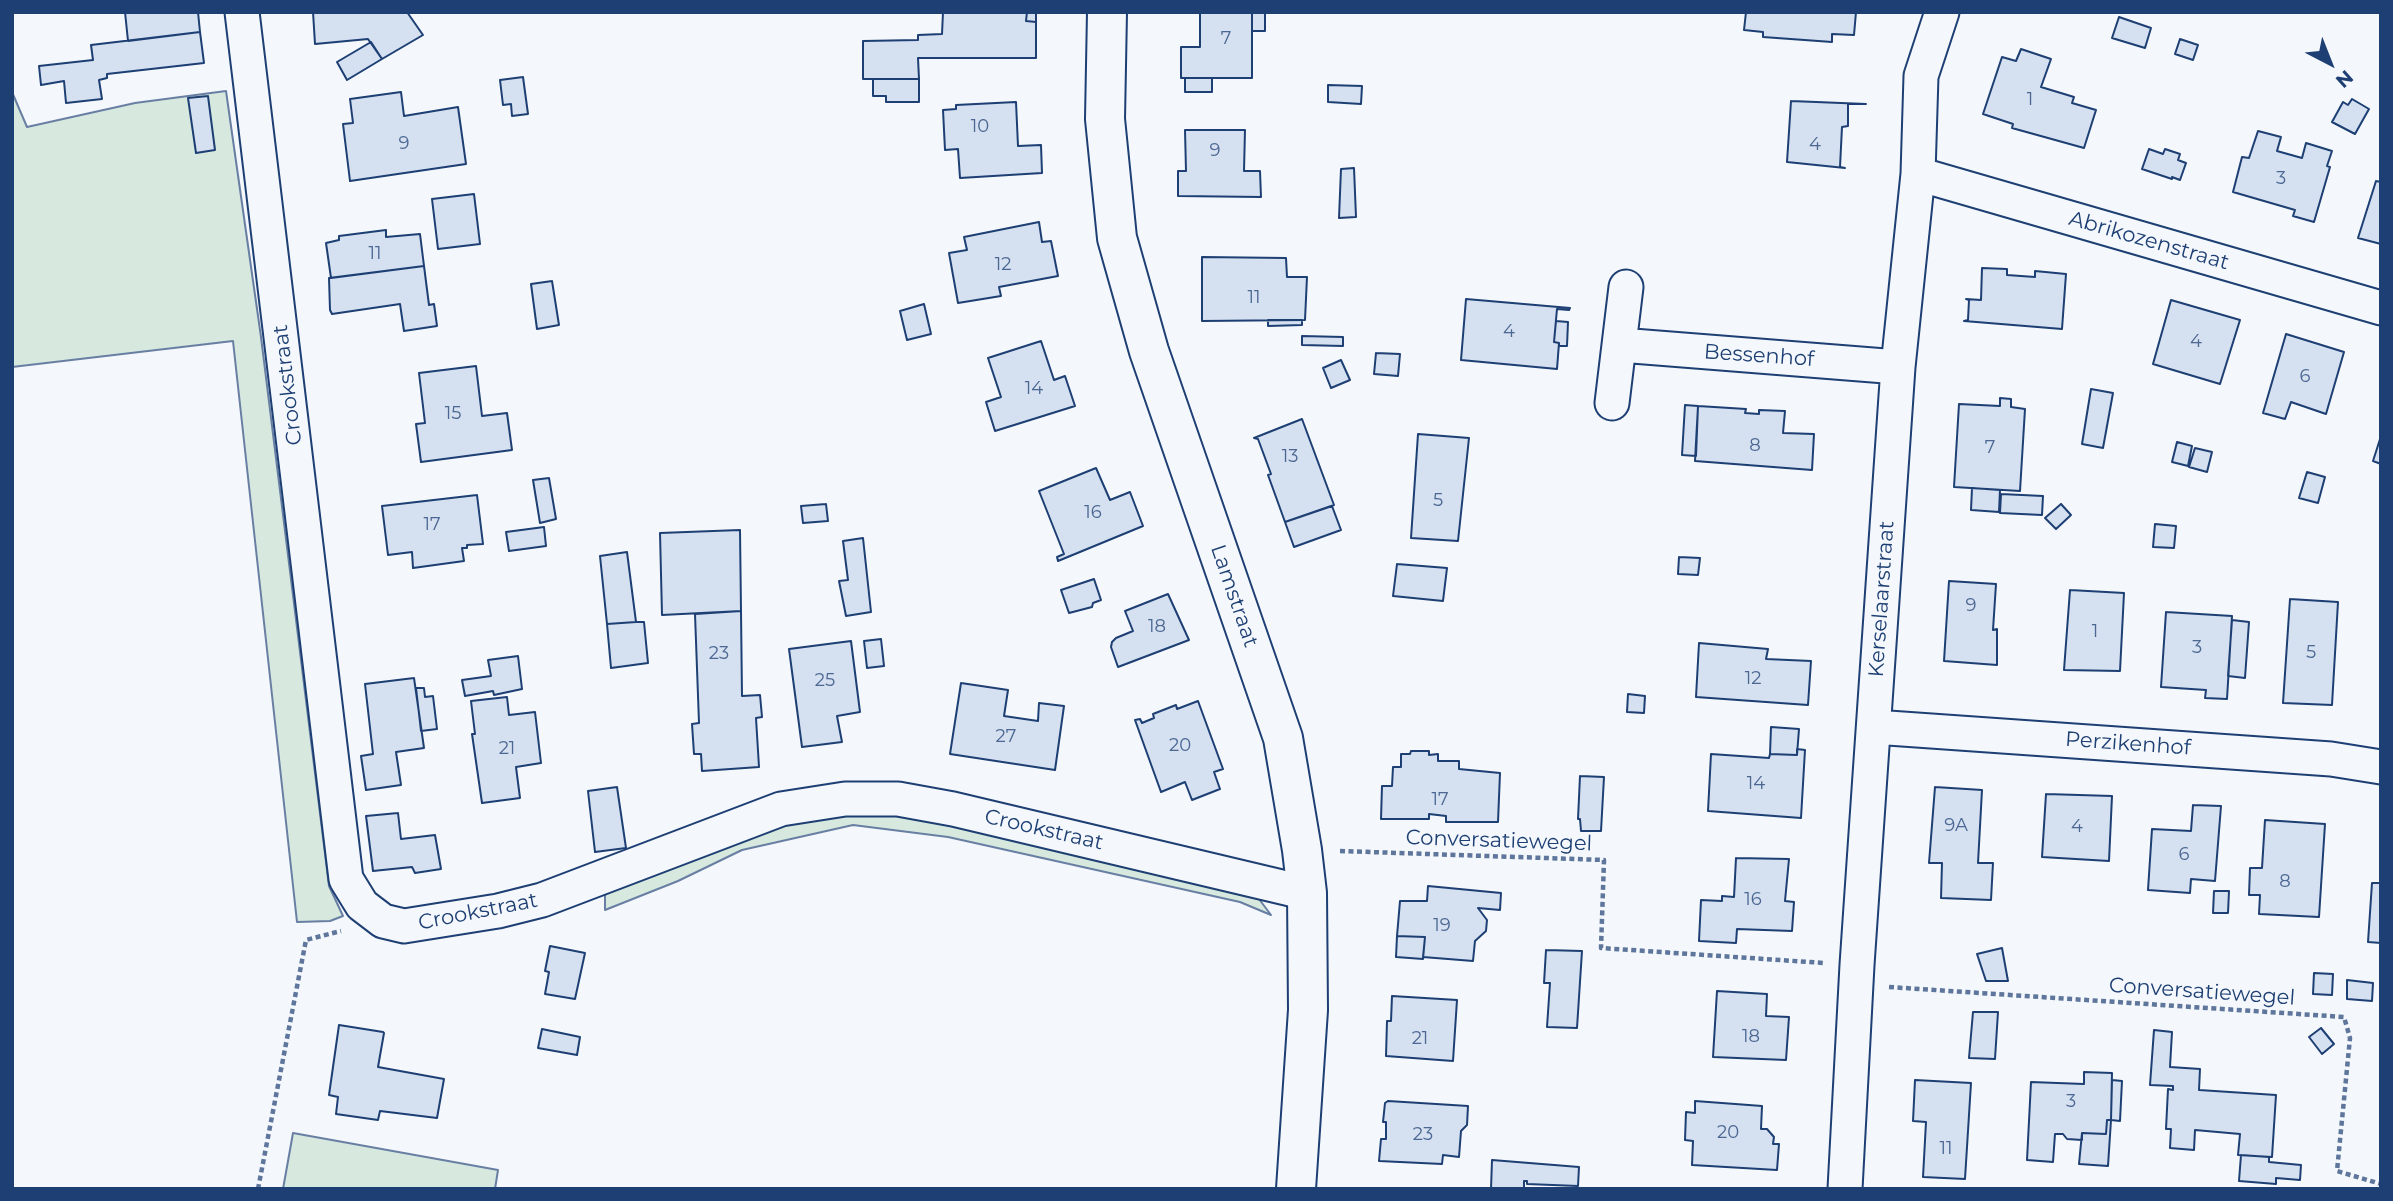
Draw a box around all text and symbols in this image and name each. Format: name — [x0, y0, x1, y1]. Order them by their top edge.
house number: 7 — [1221, 28, 1231, 50]
north arrow — [2295, 28, 2365, 98]
text: N — [2331, 65, 2358, 93]
house number: 1 — [2027, 89, 2033, 111]
house number: 10 — [971, 116, 989, 138]
house number: 9 — [399, 133, 409, 155]
house number: 4 — [1809, 134, 1821, 156]
house number: 9 — [1210, 140, 1220, 162]
house number: 3 — [2276, 168, 2286, 190]
street label: Abrikozenstraat — [2066, 206, 2232, 276]
house number: 11 — [369, 243, 381, 265]
house number: 12 — [995, 254, 1011, 276]
house number: 11 — [1248, 287, 1260, 309]
house number: 4 — [1503, 321, 1515, 343]
street label: Crookstraat — [268, 323, 308, 447]
house number: 4 — [2190, 331, 2202, 353]
street label: Bessenhof — [1703, 340, 1815, 372]
house number: 6 — [2300, 366, 2310, 388]
house number: 14 — [1025, 378, 1043, 400]
house number: 15 — [445, 403, 461, 425]
house number: 8 — [1749, 435, 1761, 457]
house number: 7 — [1985, 437, 1995, 459]
house number: 13 — [1282, 446, 1298, 468]
house number: 5 — [1433, 490, 1443, 512]
house number: 16 — [1084, 502, 1102, 524]
house number: 17 — [423, 514, 441, 536]
street label: Kerselaarstraat — [1864, 520, 1900, 678]
street label: Lamstraat — [1205, 541, 1263, 651]
house number: 9 — [1966, 595, 1976, 617]
house number: 18 — [1148, 616, 1166, 638]
house number: 1 — [2092, 621, 2098, 643]
house number: 3 — [2192, 637, 2202, 659]
house number: 5 — [2306, 642, 2316, 664]
house number: 23 — [709, 643, 729, 665]
house number: 12 — [1745, 668, 1761, 690]
house number: 25 — [815, 670, 835, 692]
house number: 27 — [996, 726, 1016, 748]
street label: Perzikenhof — [2064, 727, 2192, 761]
house number: 20 — [1169, 735, 1191, 757]
house number: 21 — [499, 738, 515, 760]
house number: 14 — [1747, 773, 1765, 795]
house number: 17 — [1431, 789, 1449, 811]
street label: Crookstraat — [982, 804, 1106, 856]
house number: 9A — [1944, 815, 1968, 837]
house number: 4 — [2071, 816, 2083, 838]
street label: Conversatiewegel — [1405, 825, 1593, 857]
house number: 6 — [2179, 844, 2189, 866]
house number: 8 — [2279, 871, 2291, 893]
street label: Crookstraat — [416, 888, 540, 936]
house number: 16 — [1744, 889, 1762, 911]
house number: 19 — [1433, 915, 1451, 937]
street label: Conversatiewegel — [2108, 973, 2296, 1011]
house number: 18 — [1742, 1026, 1760, 1048]
house number: 21 — [1412, 1028, 1428, 1050]
house number: 3 — [2066, 1091, 2076, 1113]
house number: 20 — [1717, 1122, 1739, 1144]
house number: 23 — [1413, 1124, 1433, 1146]
house number: 11 — [1940, 1138, 1952, 1160]

